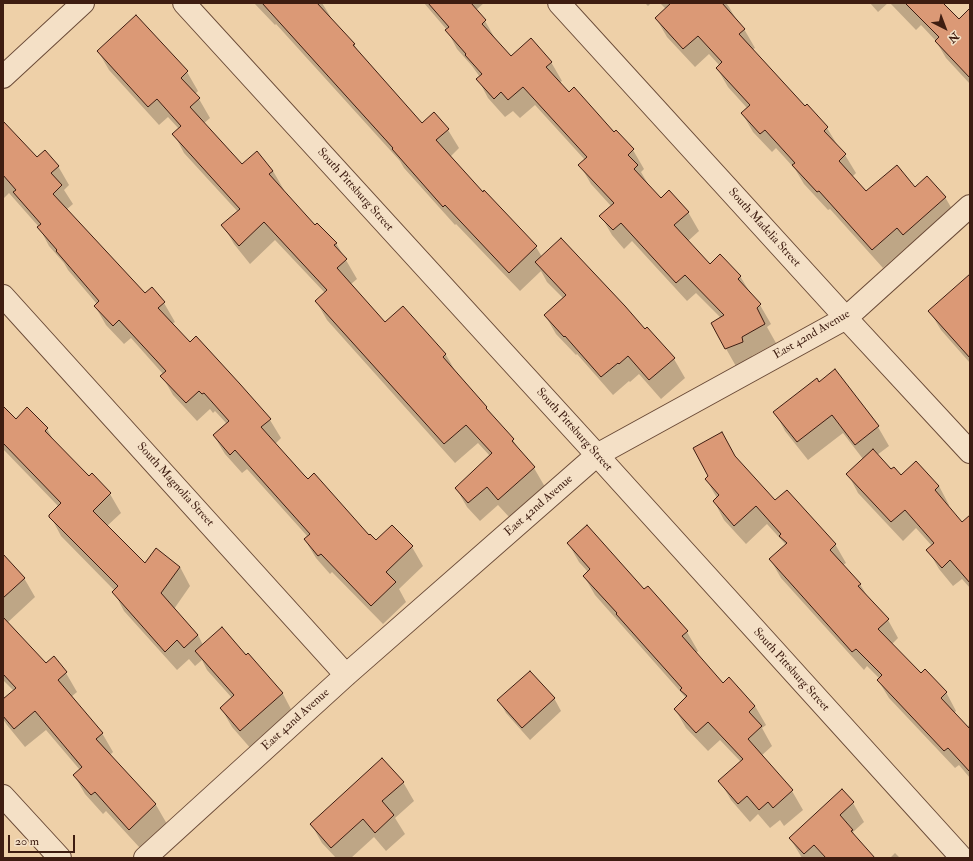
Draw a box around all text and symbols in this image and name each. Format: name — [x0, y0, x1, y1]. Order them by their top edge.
north arrow — [925, 8, 965, 48]
text: N — [945, 29, 961, 45]
street label: South Pittsburg Street — [314, 145, 396, 235]
street label: South Madelia Street — [725, 186, 803, 270]
street label: East 42nd Avenue — [771, 307, 853, 363]
street label: South Pittsburg Street — [533, 385, 615, 475]
street label: South Magnolia Street — [133, 440, 217, 530]
street label: East 42nd Avenue — [502, 472, 576, 540]
street label: South Pittsburg Street — [750, 625, 832, 715]
street label: East 42nd Avenue — [259, 686, 333, 754]
scale bar — [10, 827, 77, 853]
text: 20 m — [15, 834, 39, 849]

